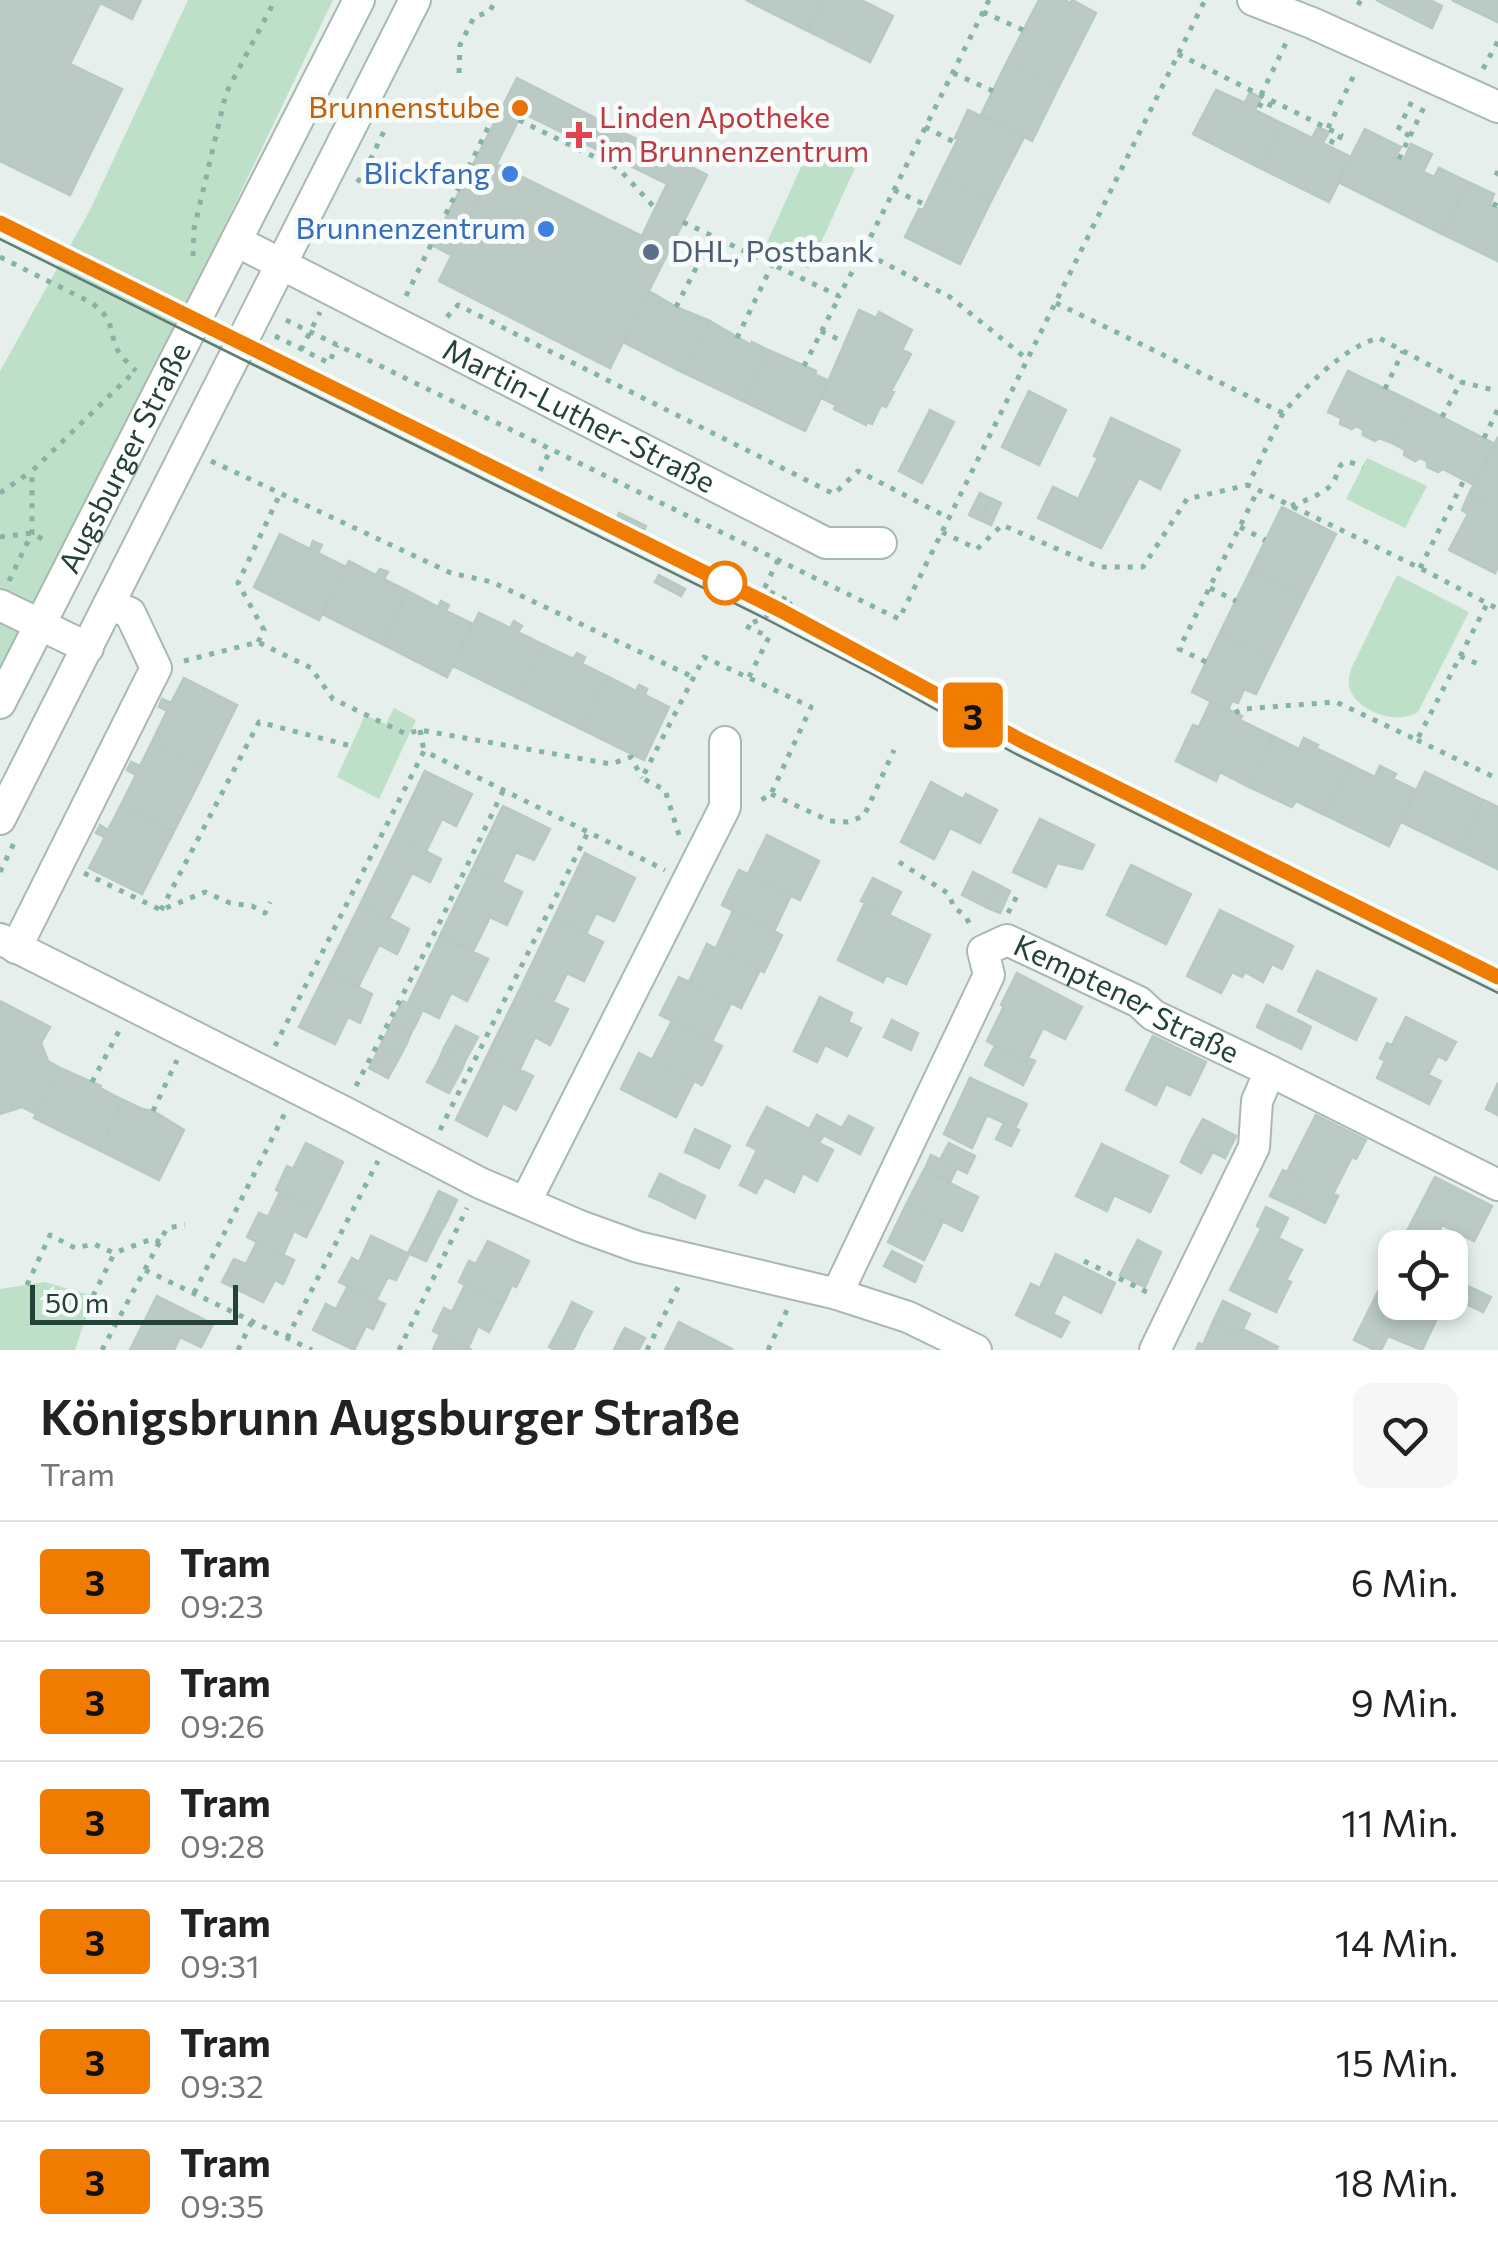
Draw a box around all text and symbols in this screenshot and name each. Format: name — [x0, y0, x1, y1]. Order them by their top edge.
place label: Brunnenstube — [308, 87, 500, 124]
marker: Brunnenstube — [509, 97, 531, 119]
place label: Linden Apotheke im Brunnenzentrum — [599, 97, 869, 168]
marker: Linden Apotheke im Brunnenzentrum — [568, 124, 590, 146]
place label: Blickfang — [364, 153, 490, 190]
marker: Blickfang — [499, 163, 521, 185]
place label: Brunnenzentrum — [295, 208, 526, 245]
marker: Brunnenzentrum — [535, 218, 557, 240]
place label: DHL, Postbank — [671, 231, 874, 268]
marker: DHL, Postbank — [640, 241, 662, 263]
street label: Martin-Luther-Straße — [437, 329, 722, 499]
street label: Augsburger Straße — [49, 335, 197, 579]
unlabelled marker — [704, 562, 746, 604]
line badge: 3 — [940, 682, 1006, 748]
text: 3 — [963, 694, 983, 737]
street label: Kemptener Straße — [1009, 925, 1246, 1069]
map controls — [1378, 1230, 1468, 1320]
button: locate — [1378, 1230, 1468, 1320]
scale bar — [30, 1280, 238, 1324]
text: 50 m — [45, 1285, 109, 1319]
button: heart — [1353, 1383, 1458, 1488]
text: Königsbrunn Augsburger Straße — [40, 1386, 740, 1445]
text: Tram — [40, 1453, 115, 1493]
text: Tram — [180, 1538, 271, 1585]
text: 6 Min. — [1351, 1558, 1458, 1605]
text: 3 — [85, 1560, 105, 1603]
text: 09:23 — [180, 1585, 264, 1625]
text: Tram — [180, 1658, 271, 1705]
text: 9 Min. — [1351, 1678, 1458, 1725]
text: 3 — [85, 1680, 105, 1723]
text: 09:26 — [180, 1705, 265, 1745]
text: Tram — [180, 1778, 271, 1825]
text: 11 Min. — [1341, 1798, 1458, 1845]
text: 3 — [85, 1800, 105, 1843]
text: 09:28 — [180, 1825, 265, 1865]
text: Tram — [180, 1898, 271, 1945]
text: 14 Min. — [1335, 1918, 1458, 1965]
text: 3 — [85, 1920, 105, 1963]
text: 09:31 — [180, 1945, 260, 1985]
text: Tram — [180, 2018, 271, 2065]
text: 15 Min. — [1336, 2038, 1458, 2085]
text: 3 — [85, 2040, 105, 2083]
text: 09:32 — [180, 2065, 264, 2105]
text: Tram — [180, 2138, 271, 2185]
text: 18 Min. — [1335, 2158, 1458, 2205]
text: 3 — [85, 2160, 105, 2203]
text: 09:35 — [180, 2185, 265, 2225]

